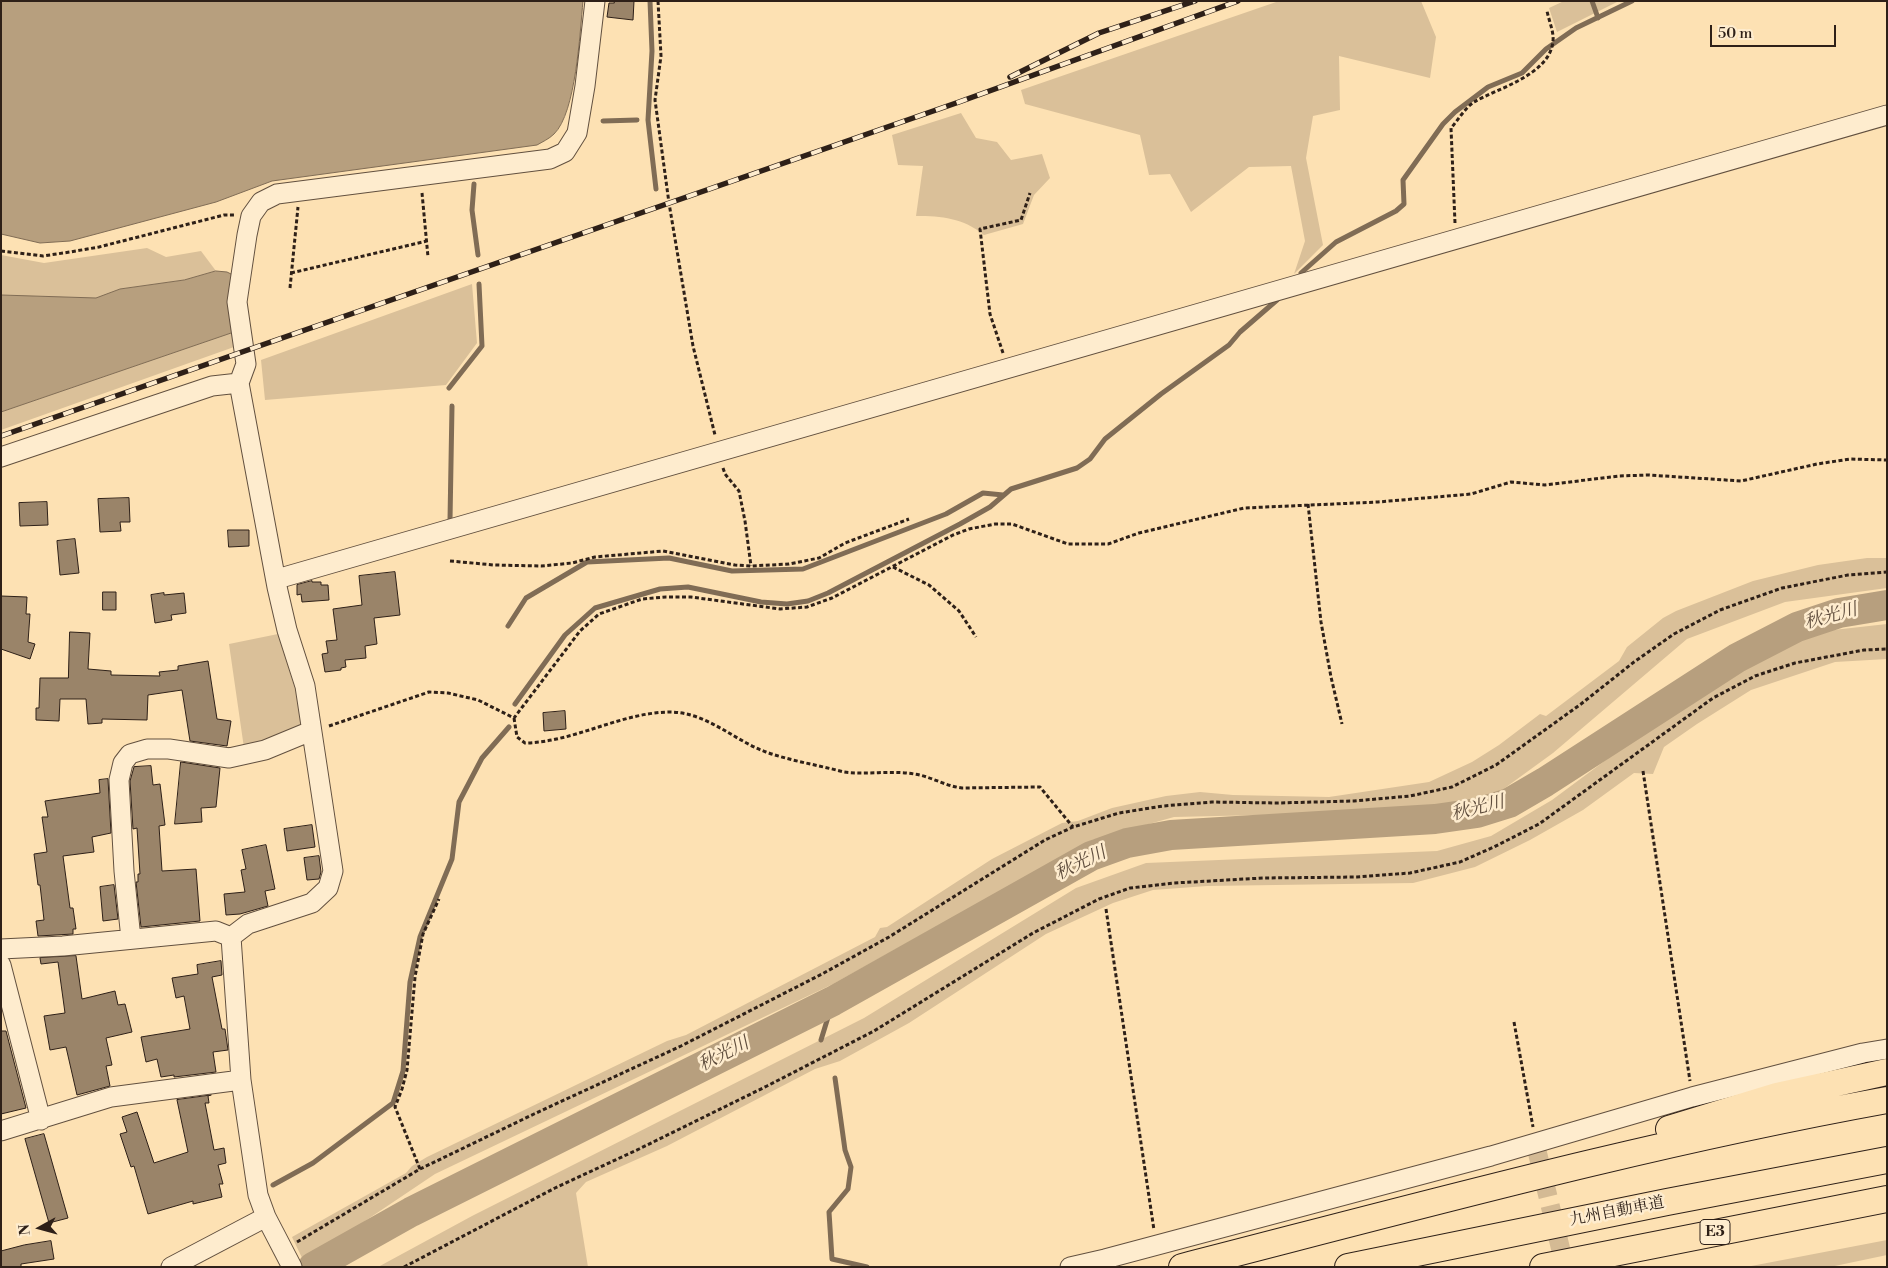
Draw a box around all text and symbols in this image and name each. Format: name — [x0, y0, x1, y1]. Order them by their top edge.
scale bar — [1713, 15, 1839, 47]
text: 50 m — [1718, 24, 1752, 43]
water label: 秋光川 — [1802, 600, 1860, 634]
water label: 秋光川 — [1449, 792, 1507, 826]
water label: 秋光川 — [1052, 842, 1110, 886]
water label: 秋光川 — [695, 1033, 753, 1077]
street label: 九州自動車道 — [1568, 1193, 1666, 1231]
north arrow — [15, 1203, 65, 1253]
road number: E3 — [1700, 1220, 1730, 1244]
text: N — [16, 1223, 35, 1236]

